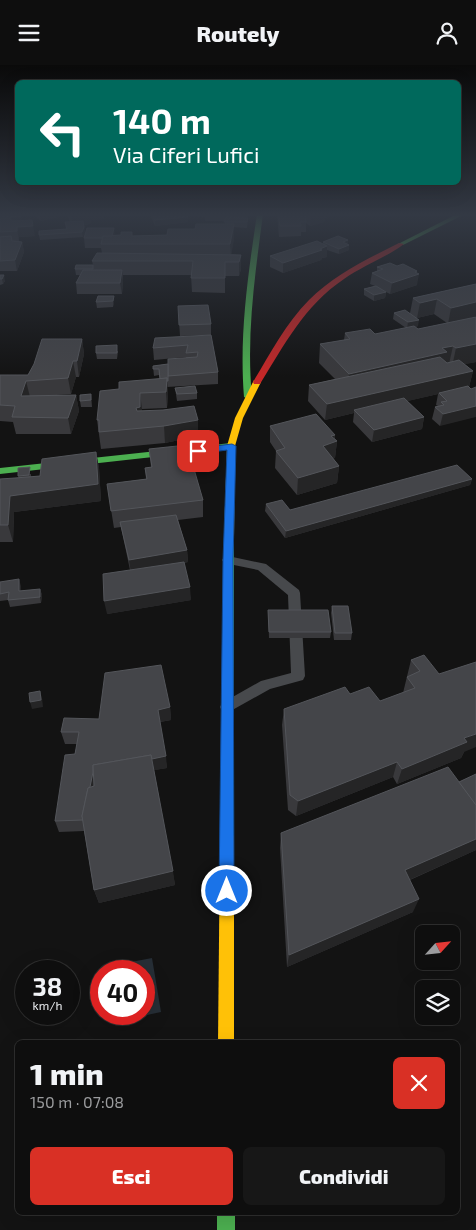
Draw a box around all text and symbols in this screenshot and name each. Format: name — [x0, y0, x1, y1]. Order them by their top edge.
icon: menu — [15, 19, 43, 47]
icon: person — [433, 19, 461, 47]
text: Routely — [197, 20, 279, 46]
text: 140 m — [113, 99, 211, 141]
icon: left — [30, 100, 95, 165]
text: Via Ciferi Lufici — [113, 141, 259, 167]
pin — [177, 430, 219, 472]
icon: arrive — [184, 437, 212, 465]
position arrow — [200, 864, 252, 916]
north arrow — [415, 925, 460, 970]
map controls — [415, 925, 460, 1025]
speed limit sign: 40 — [90, 960, 155, 1025]
text: 38 — [33, 971, 62, 1001]
button: layers — [415, 980, 460, 1025]
text: km/h — [33, 998, 62, 1012]
text: 1 min — [30, 1055, 104, 1091]
button: close — [393, 1057, 445, 1109]
text: 150 m · 07:08 — [30, 1092, 124, 1111]
button: Esci — [30, 1147, 233, 1205]
button: Condividi — [243, 1147, 445, 1205]

